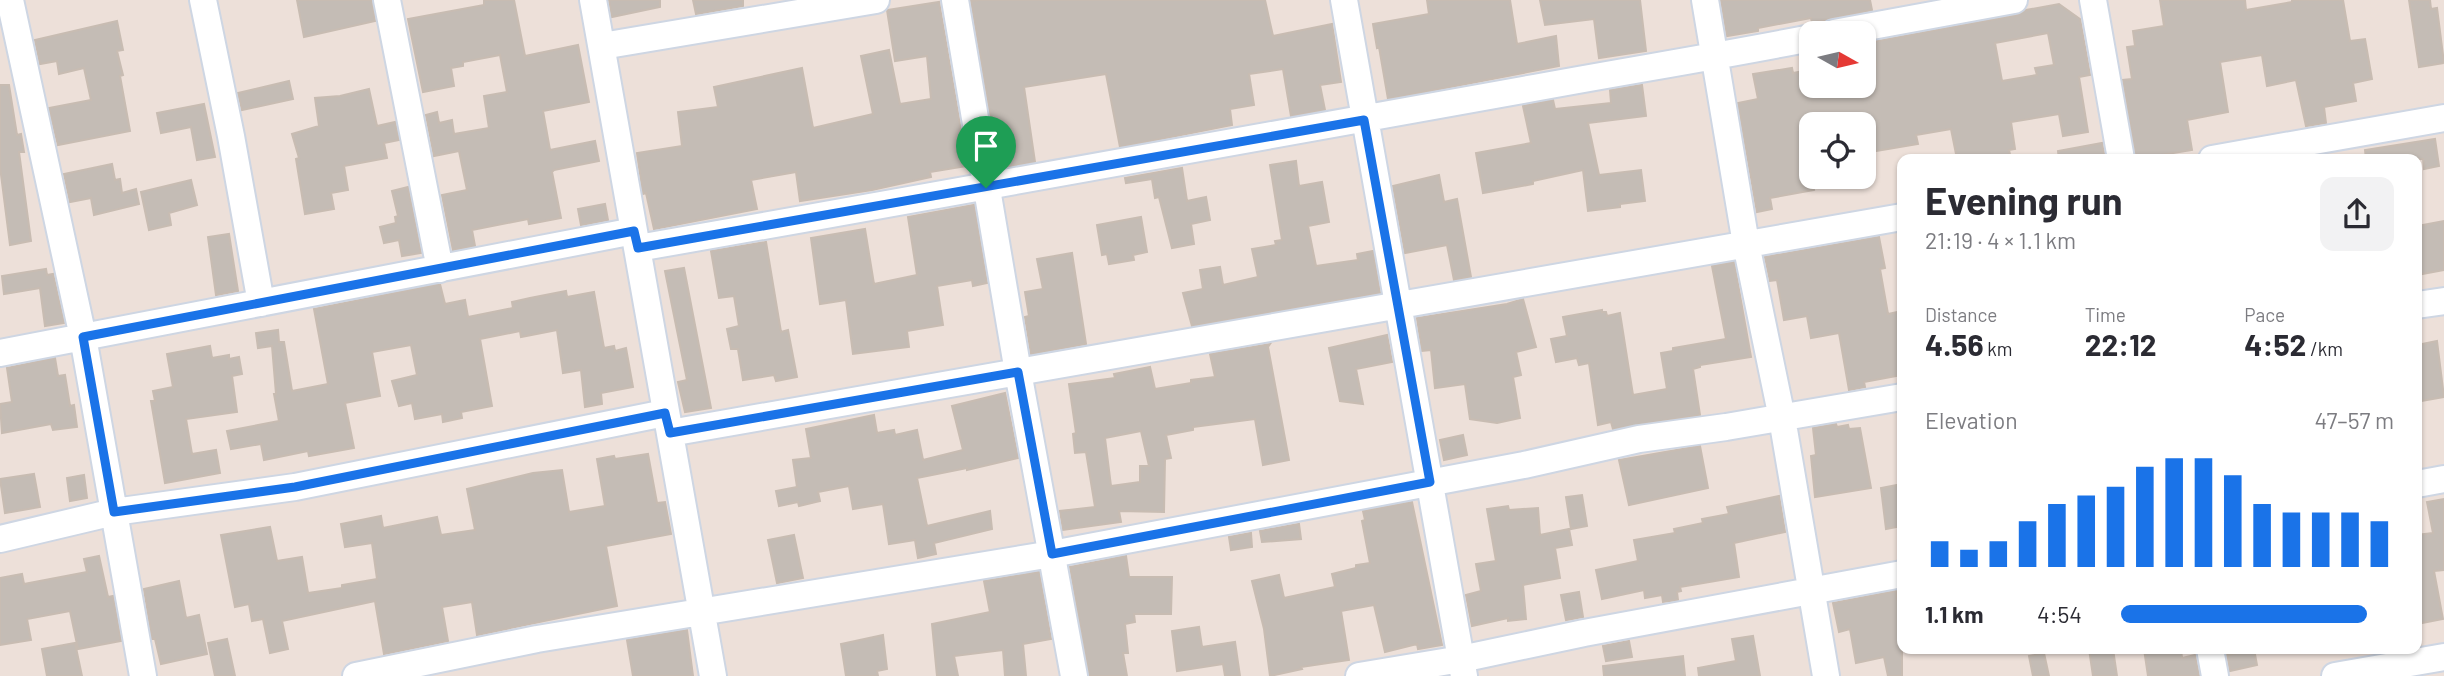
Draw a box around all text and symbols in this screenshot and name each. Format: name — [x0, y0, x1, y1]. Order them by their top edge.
north arrow — [1799, 21, 1876, 98]
map controls — [1799, 21, 1876, 189]
button: locate — [1799, 112, 1876, 189]
pin — [956, 116, 1016, 188]
icon: arrive — [967, 127, 1005, 165]
text: Evening run — [1925, 177, 2123, 223]
button: share — [2320, 177, 2394, 251]
text: 21:19 · 4 × 1.1 km — [1925, 226, 2076, 254]
text: Distance — [1925, 303, 1997, 326]
text: Time — [2085, 303, 2126, 326]
text: Pace — [2244, 303, 2285, 326]
text: 4.56 — [1925, 326, 1984, 362]
text: 22:12 — [2085, 326, 2157, 362]
text: 4:52 — [2244, 326, 2306, 362]
text: km — [1984, 337, 2013, 360]
text: /km — [2306, 337, 2343, 360]
text: Elevation — [1925, 406, 2018, 434]
text: 47–57 m — [2314, 406, 2394, 434]
text: 1.1 km — [1925, 600, 1984, 628]
text: 4:54 — [2037, 600, 2082, 628]

